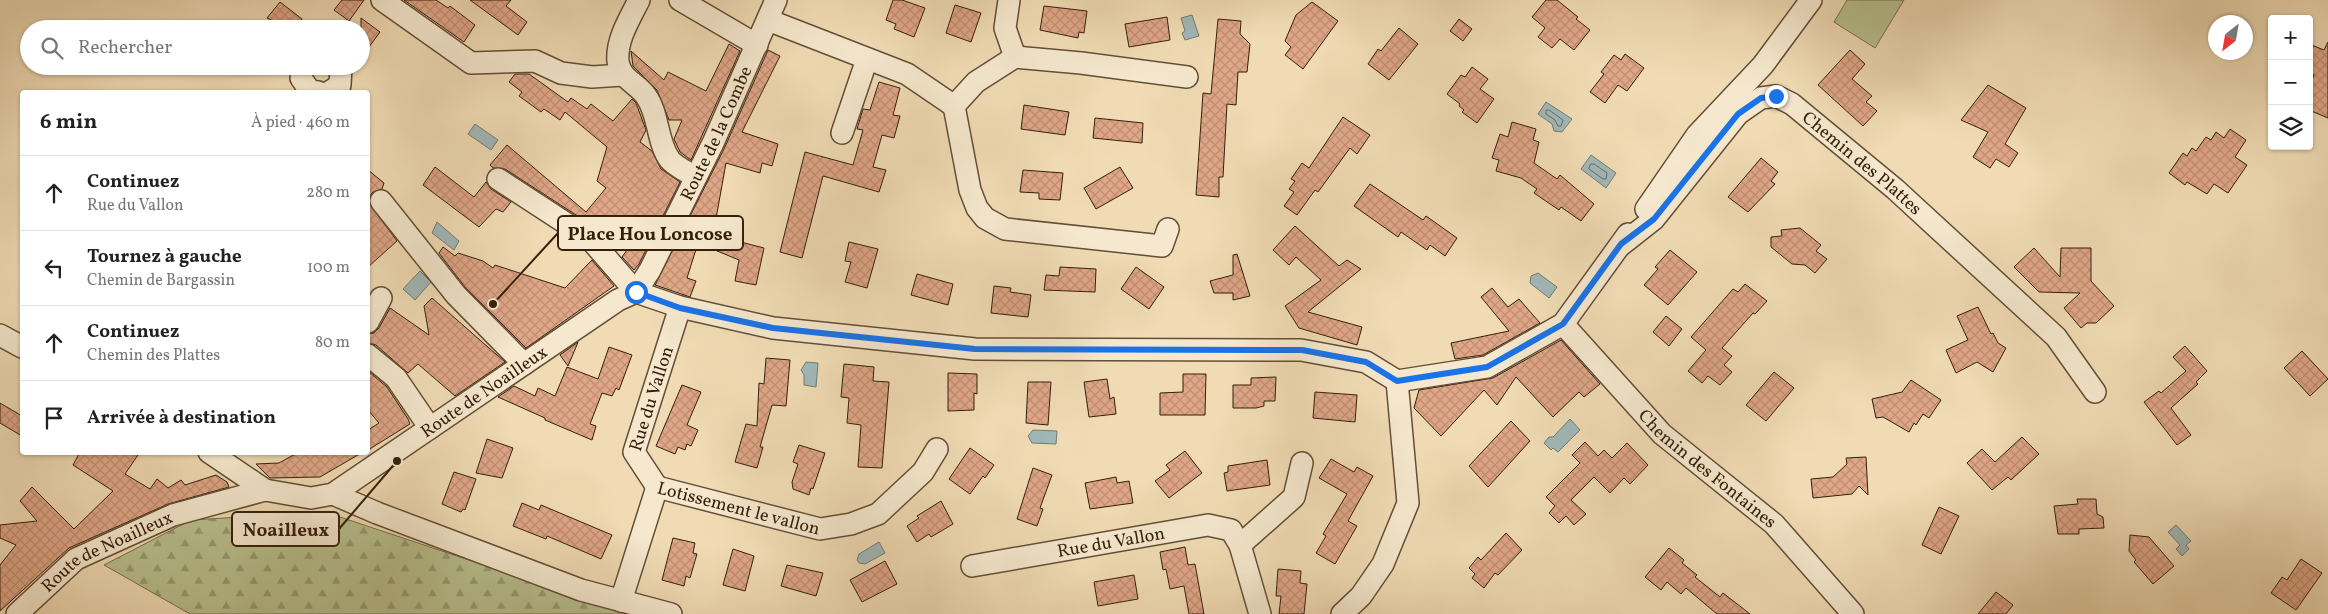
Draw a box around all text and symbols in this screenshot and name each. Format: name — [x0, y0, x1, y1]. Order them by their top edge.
north arrow — [2208, 15, 2253, 60]
map controls — [2268, 15, 2313, 150]
button: + — [2268, 15, 2313, 60]
search box — [20, 20, 370, 75]
icon: search — [38, 34, 66, 62]
text: Rechercher — [78, 35, 172, 61]
button: − — [2268, 60, 2313, 105]
street label: Route de la Combe — [675, 62, 759, 205]
route end — [1765, 85, 1788, 108]
button: layers — [2268, 105, 2313, 150]
street label: Chemin des Plattes — [1796, 106, 1927, 222]
text: 6 min — [40, 108, 97, 137]
text: À pied · 460 m — [251, 112, 350, 134]
text: Continuez — [87, 169, 179, 195]
icon: ahead — [40, 179, 68, 207]
text: 280 m — [306, 182, 350, 204]
text: Rue du Vallon — [87, 195, 184, 217]
callout: Place Hou Loncose — [558, 216, 743, 250]
text: Place Hou Loncose — [567, 222, 733, 248]
text: Tournez à gauche — [87, 244, 242, 270]
icon: left — [40, 254, 68, 282]
text: 100 m — [307, 257, 350, 279]
text: Chemin de Bargassin — [87, 270, 235, 292]
route start — [625, 281, 648, 304]
text: Continuez — [87, 319, 179, 345]
icon: ahead — [40, 329, 68, 357]
text: 80 m — [315, 332, 350, 354]
street label: Route de Noailleux — [416, 341, 553, 445]
street label: Rue du Vallon — [624, 343, 681, 455]
text: Chemin des Plattes — [87, 345, 220, 367]
icon: arrive — [40, 404, 68, 432]
street label: Chemin des Fontaines — [1632, 404, 1781, 535]
text: Arrivée à destination — [87, 405, 276, 431]
street label: Lotissement le vallon — [654, 477, 823, 543]
street label: Route de Noailleux — [36, 506, 177, 599]
callout: Noailleux — [232, 512, 339, 546]
text: Noailleux — [243, 518, 330, 544]
street label: Rue du Vallon — [1055, 522, 1167, 565]

